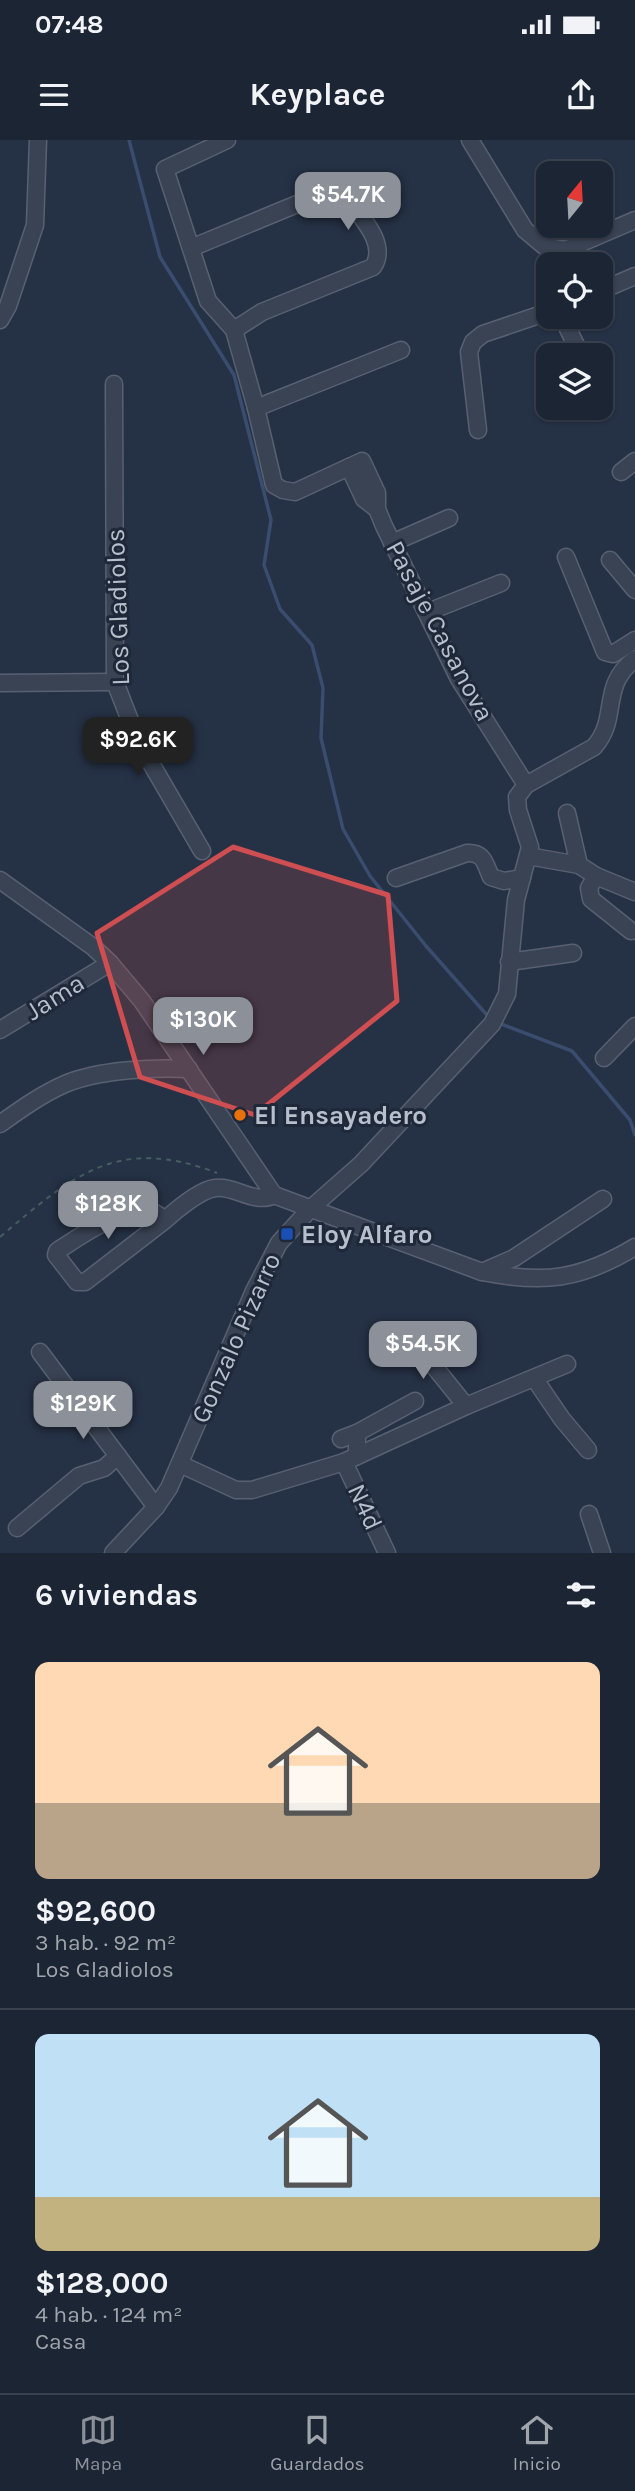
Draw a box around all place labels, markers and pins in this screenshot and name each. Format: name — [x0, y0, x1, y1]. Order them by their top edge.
pin: $54.7K — [291, 172, 405, 232]
pin: $92.6K — [81, 718, 195, 777]
pin: $130K — [154, 998, 252, 1057]
place label: El Ensayadero — [254, 1100, 427, 1131]
marker: El Ensayadero — [232, 1107, 248, 1123]
pin: $128K — [59, 1182, 157, 1241]
place label: Eloy Alfaro — [301, 1219, 432, 1250]
marker: Eloy Alfaro — [279, 1226, 295, 1242]
pin: $54.5K — [366, 1322, 480, 1381]
pin: $129K — [34, 1382, 132, 1441]

